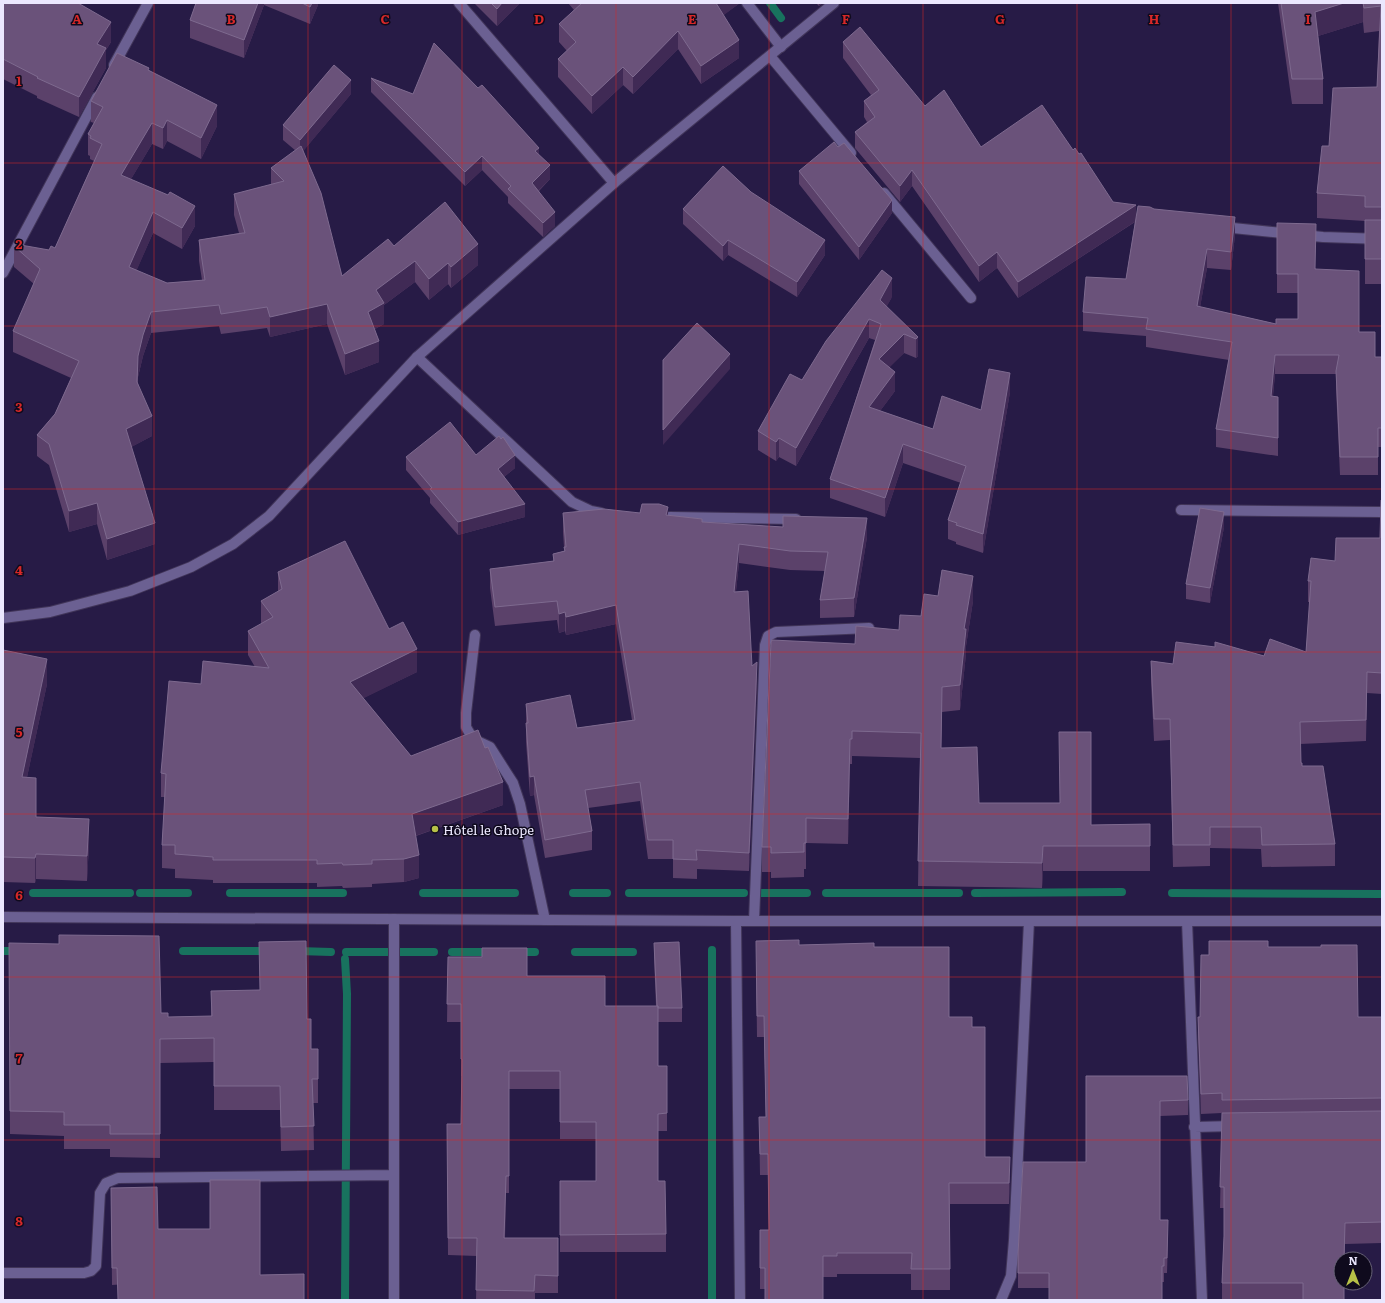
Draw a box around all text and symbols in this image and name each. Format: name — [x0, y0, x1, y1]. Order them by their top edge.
text: A — [72, 9, 82, 28]
text: B — [227, 9, 236, 28]
text: C — [380, 9, 390, 28]
text: D — [534, 9, 544, 28]
text: E — [688, 9, 697, 28]
text: F — [842, 9, 850, 28]
text: G — [995, 9, 1005, 28]
text: H — [1149, 9, 1160, 28]
text: I — [1305, 9, 1311, 28]
text: 1 — [16, 71, 22, 90]
text: 2 — [16, 234, 23, 253]
text: 3 — [15, 397, 23, 416]
text: 4 — [15, 560, 23, 579]
text: 5 — [15, 722, 23, 741]
place label: Hôtel le Ghope — [443, 820, 534, 839]
marker: Hôtel le Ghope — [430, 824, 440, 834]
text: 6 — [15, 885, 23, 904]
text: 7 — [15, 1048, 23, 1067]
text: 8 — [15, 1211, 23, 1230]
north arrow — [1333, 1251, 1373, 1291]
text: N — [1348, 1252, 1358, 1268]

